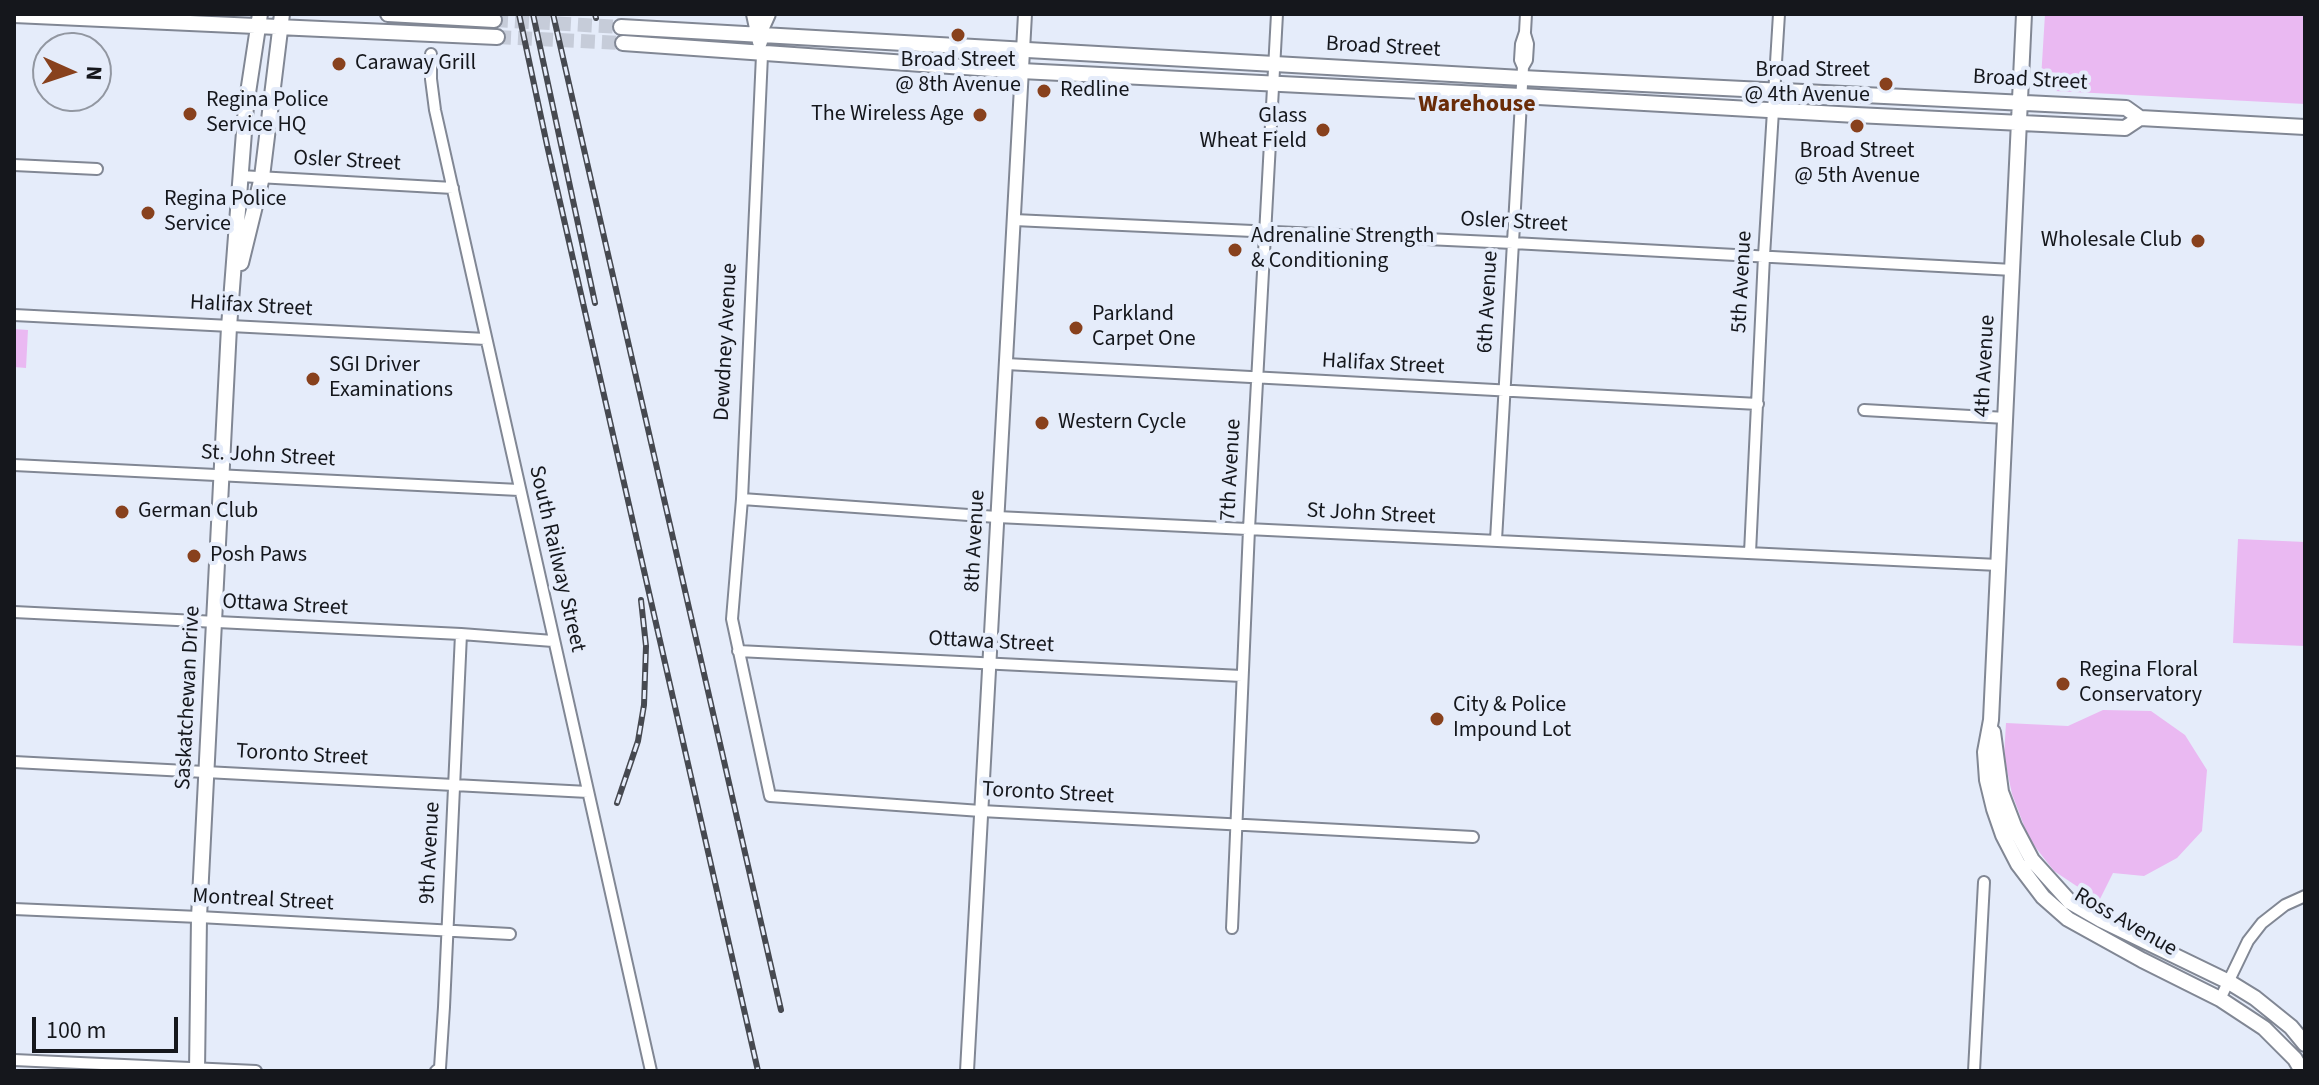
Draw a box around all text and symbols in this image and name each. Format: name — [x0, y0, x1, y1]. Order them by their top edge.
marker: Broad Street @ 8th Avenue — [949, 26, 967, 44]
north arrow — [32, 32, 112, 112]
street label: Broad Street — [1325, 32, 1441, 64]
place label: Broad Street @ 8th Avenue — [895, 48, 1021, 100]
place label: Caraway Grill — [355, 51, 476, 77]
marker: Caraway Grill — [330, 55, 348, 73]
place label: Broad Street @ 4th Avenue — [1744, 58, 1870, 110]
text: N — [78, 65, 110, 81]
street label: Broad Street — [1972, 65, 2088, 97]
marker: Broad Street @ 4th Avenue — [1877, 75, 1895, 93]
place label: Redline — [1060, 78, 1129, 104]
marker: Redline — [1035, 82, 1053, 100]
place label: Regina Police Service HQ — [206, 88, 328, 140]
district label: Warehouse — [1418, 92, 1536, 120]
place label: The Wireless Age — [811, 102, 964, 128]
place label: Glass Wheat Field — [1199, 104, 1307, 156]
marker: Regina Police Service HQ — [181, 105, 199, 123]
marker: The Wireless Age — [971, 106, 989, 124]
marker: Broad Street @ 5th Avenue — [1848, 117, 1866, 135]
marker: Glass Wheat Field — [1314, 121, 1332, 139]
place label: Broad Street @ 5th Avenue — [1794, 139, 1920, 190]
street label: Osler Street — [293, 146, 401, 178]
place label: Regina Police Service — [164, 187, 286, 238]
marker: Regina Police Service — [139, 204, 157, 222]
street label: Osler Street — [1460, 207, 1568, 239]
place label: Adrenaline Strength & Conditioning — [1251, 224, 1434, 276]
place label: Wholesale Club — [2041, 228, 2182, 254]
street label: 5th Avenue — [1727, 230, 1759, 334]
marker: Wholesale Club — [2189, 232, 2207, 250]
marker: Adrenaline Strength & Conditioning — [1226, 241, 1244, 259]
street label: 6th Avenue — [1473, 250, 1505, 354]
street label: Dewdney Avenue — [710, 262, 744, 422]
street label: Halifax Street — [189, 291, 313, 323]
place label: Parkland Carpet One — [1092, 302, 1196, 354]
street label: 4th Avenue — [1970, 314, 2002, 418]
marker: Parkland Carpet One — [1067, 319, 1085, 337]
street label: Halifax Street — [1321, 349, 1445, 381]
place label: SGI Driver Examinations — [329, 353, 453, 404]
marker: SGI Driver Examinations — [304, 370, 322, 388]
place label: Western Cycle — [1058, 410, 1186, 436]
marker: Western Cycle — [1033, 414, 1051, 432]
street label: 7th Avenue — [1216, 418, 1248, 522]
street label: St. John Street — [200, 440, 336, 474]
street label: South Railway Street — [522, 463, 590, 655]
street label: 8th Avenue — [960, 489, 992, 593]
street label: St John Street — [1306, 498, 1436, 532]
place label: German Club — [138, 499, 258, 525]
marker: German Club — [113, 503, 131, 521]
place label: Posh Paws — [210, 543, 307, 569]
marker: Posh Paws — [185, 547, 203, 565]
street label: Ottawa Street — [221, 590, 349, 622]
street label: Saskatchewan Drive — [171, 605, 207, 791]
street label: Ottawa Street — [927, 627, 1055, 659]
place label: Regina Floral Conservatory — [2079, 658, 2202, 710]
marker: Regina Floral Conservatory — [2054, 675, 2072, 693]
place label: City & Police Impound Lot — [1453, 693, 1571, 744]
marker: City & Police Impound Lot — [1428, 710, 1446, 728]
street label: Toronto Street — [235, 739, 369, 773]
street label: Toronto Street — [981, 777, 1115, 811]
street label: 9th Avenue — [415, 801, 447, 905]
street label: Ross Avenue — [2069, 883, 2181, 963]
street label: Montreal Street — [192, 884, 334, 918]
scale bar — [36, 1001, 182, 1051]
text: 100 m — [46, 1013, 106, 1048]

